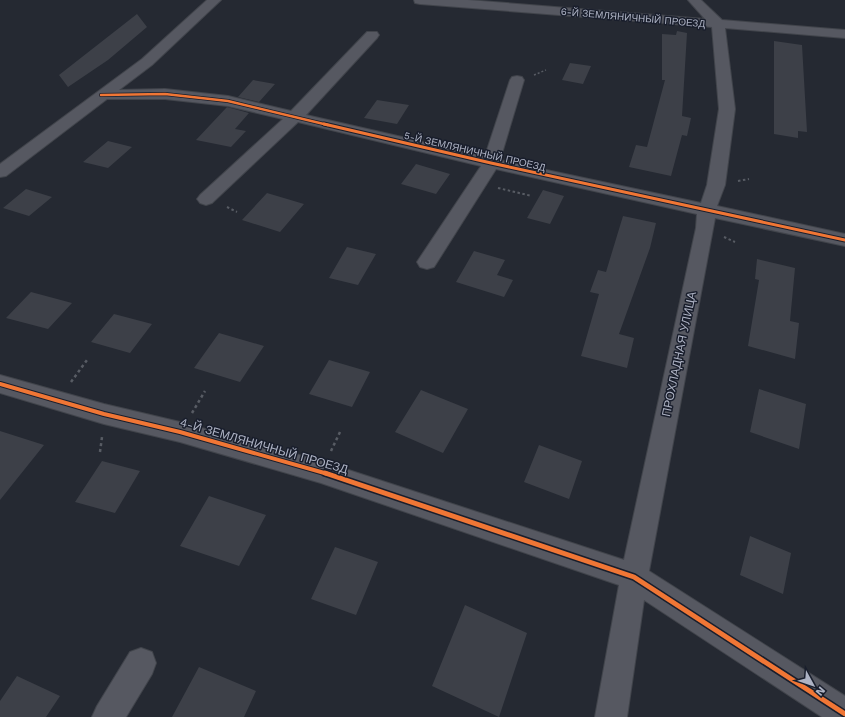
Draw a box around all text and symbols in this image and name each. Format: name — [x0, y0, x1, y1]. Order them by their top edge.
street label: 6-Й ЗЕМЛЯНИЧНЫЙ ПРОЕЗД — [560, 5, 706, 29]
street label: 5-Й ЗЕМЛЯНИЧНЫЙ ПРОЕЗД — [403, 129, 547, 173]
street label: ПРОХЛАДНАЯ УЛИЦА — [659, 290, 699, 418]
street label: 4-Й ЗЕМЛЯНИЧНЫЙ ПРОЕЗД — [178, 414, 350, 477]
north arrow — [793, 665, 833, 705]
text: N — [813, 684, 828, 698]

